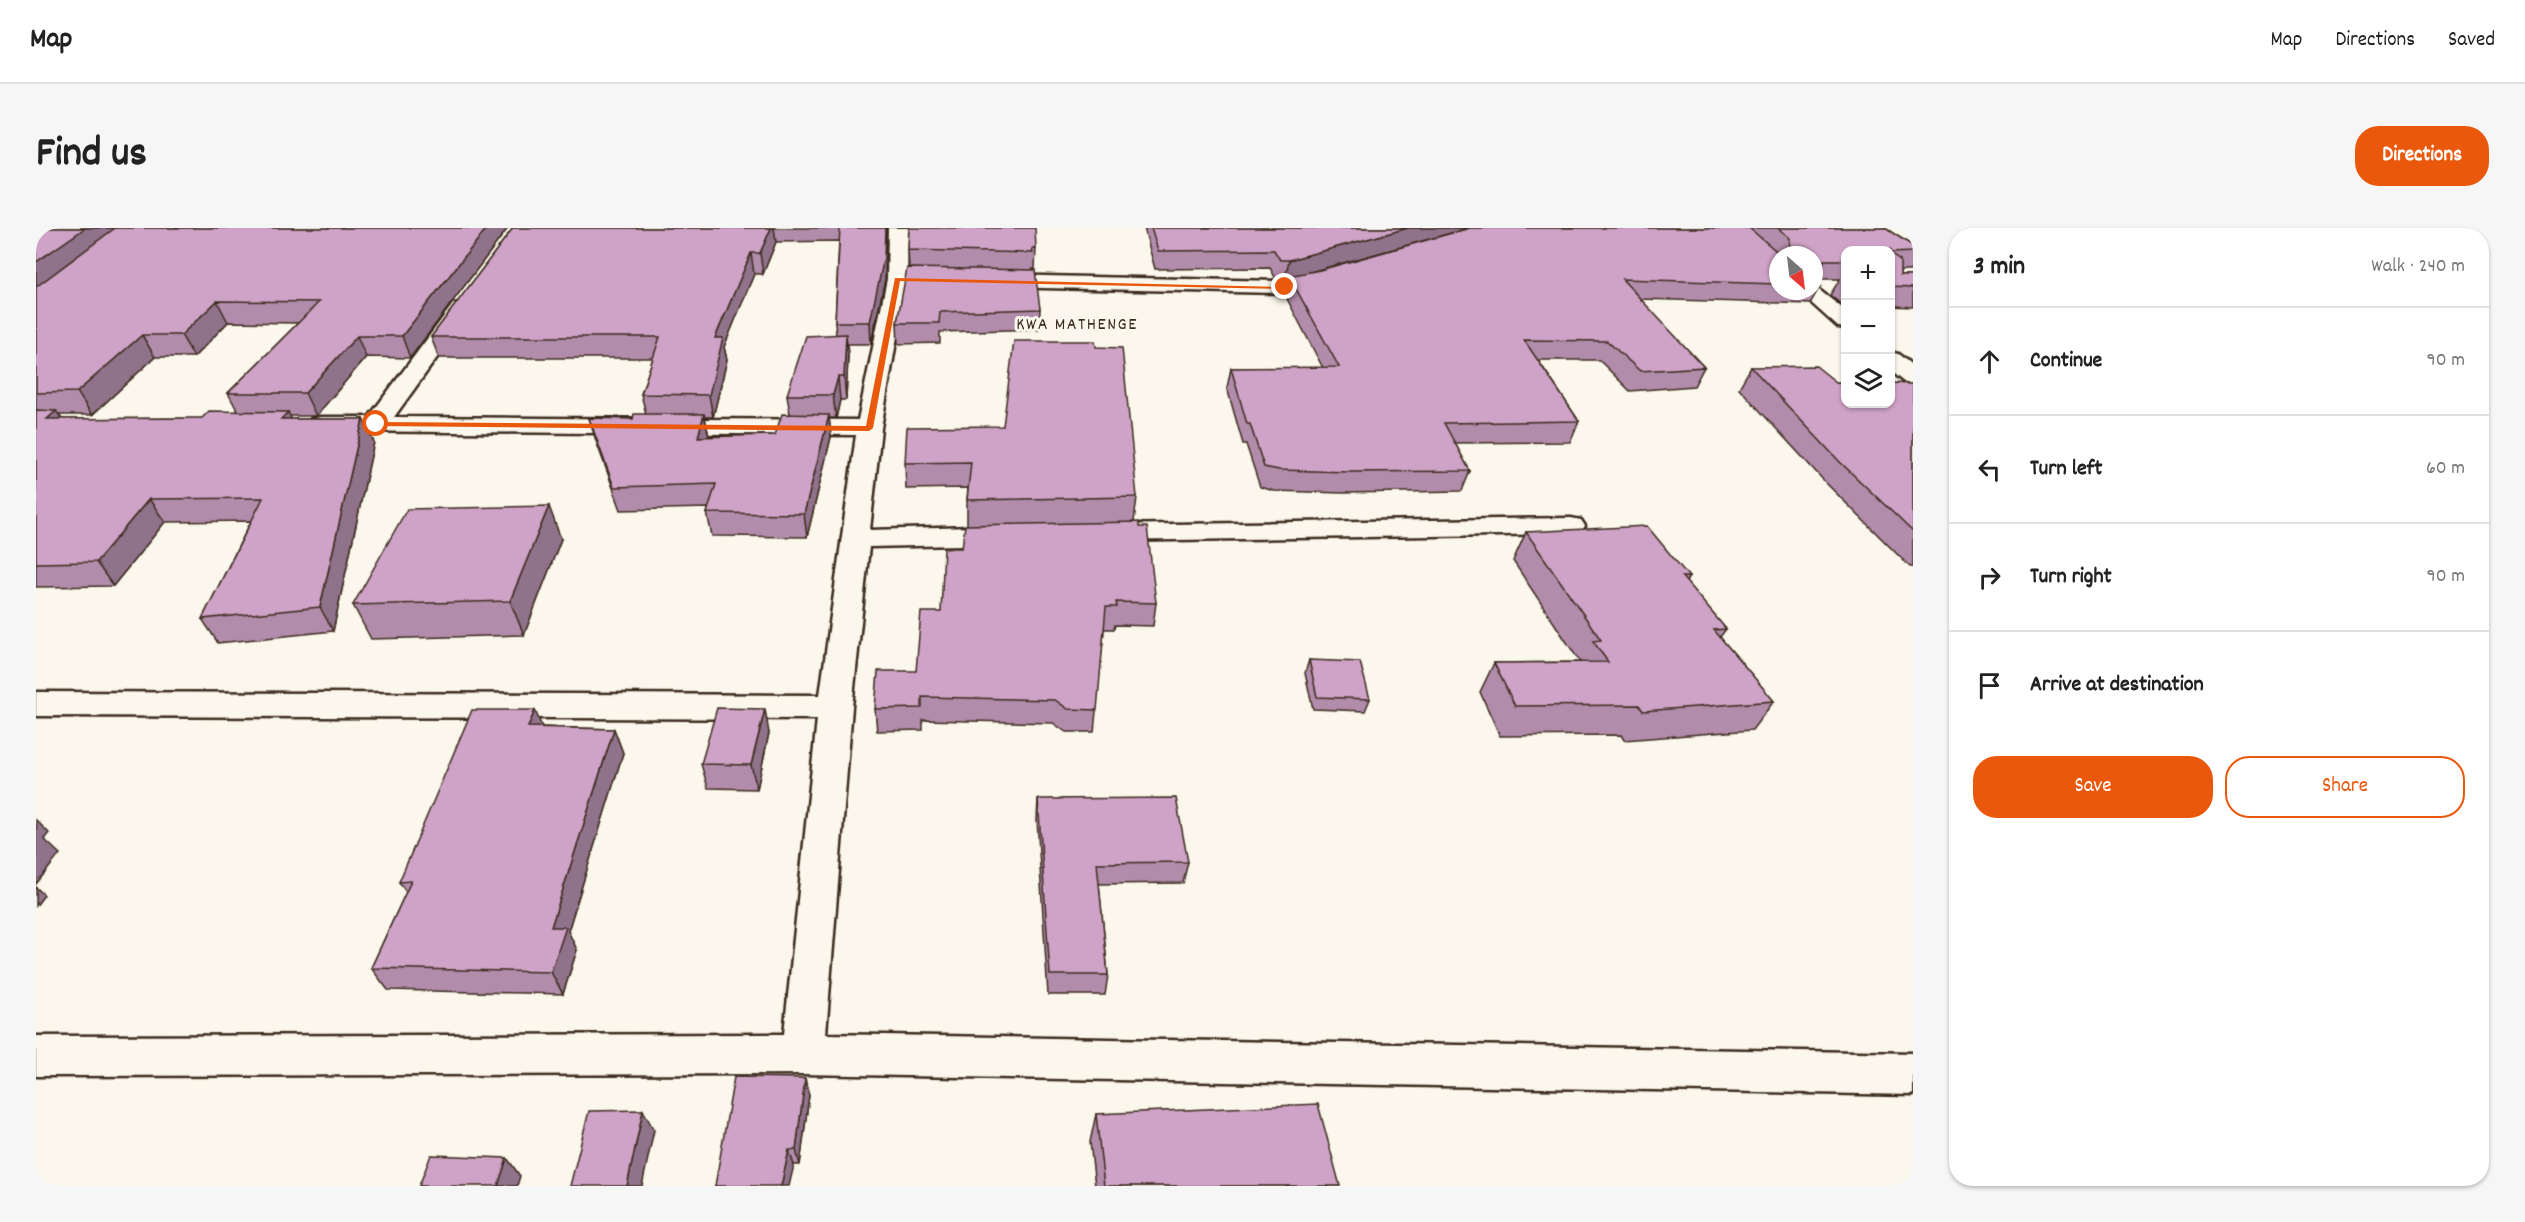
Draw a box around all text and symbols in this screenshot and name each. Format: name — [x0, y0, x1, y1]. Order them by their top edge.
text: Map — [30, 21, 72, 61]
text: Map — [2271, 26, 2302, 56]
text: Directions — [2335, 26, 2415, 56]
text: Saved — [2448, 26, 2495, 56]
text: Find us — [36, 126, 147, 186]
button: Directions — [2355, 126, 2489, 186]
north arrow — [1769, 246, 1823, 300]
map controls — [1841, 246, 1895, 408]
button: + — [1841, 246, 1895, 300]
text: 3 min — [1973, 249, 2025, 286]
text: Walk · 240 m — [2371, 253, 2465, 281]
route end — [1271, 273, 1297, 299]
button: − — [1841, 300, 1895, 354]
district label: KWA MATHENGE — [1016, 313, 1138, 338]
icon: ahead — [1973, 345, 2006, 378]
text: Continue — [2030, 346, 2102, 377]
text: 90 m — [2427, 347, 2465, 375]
button: layers — [1841, 354, 1895, 408]
route start — [362, 410, 388, 436]
icon: left — [1973, 453, 2006, 486]
text: Turn left — [2030, 454, 2102, 485]
text: 60 m — [2426, 455, 2465, 483]
icon: right — [1973, 561, 2006, 594]
text: Turn right — [2030, 562, 2112, 593]
text: 90 m — [2427, 563, 2465, 591]
icon: arrive — [1973, 669, 2006, 702]
text: Arrive at destination — [2030, 670, 2204, 701]
button: Save — [1973, 756, 2213, 818]
button: Share — [2225, 756, 2465, 818]

